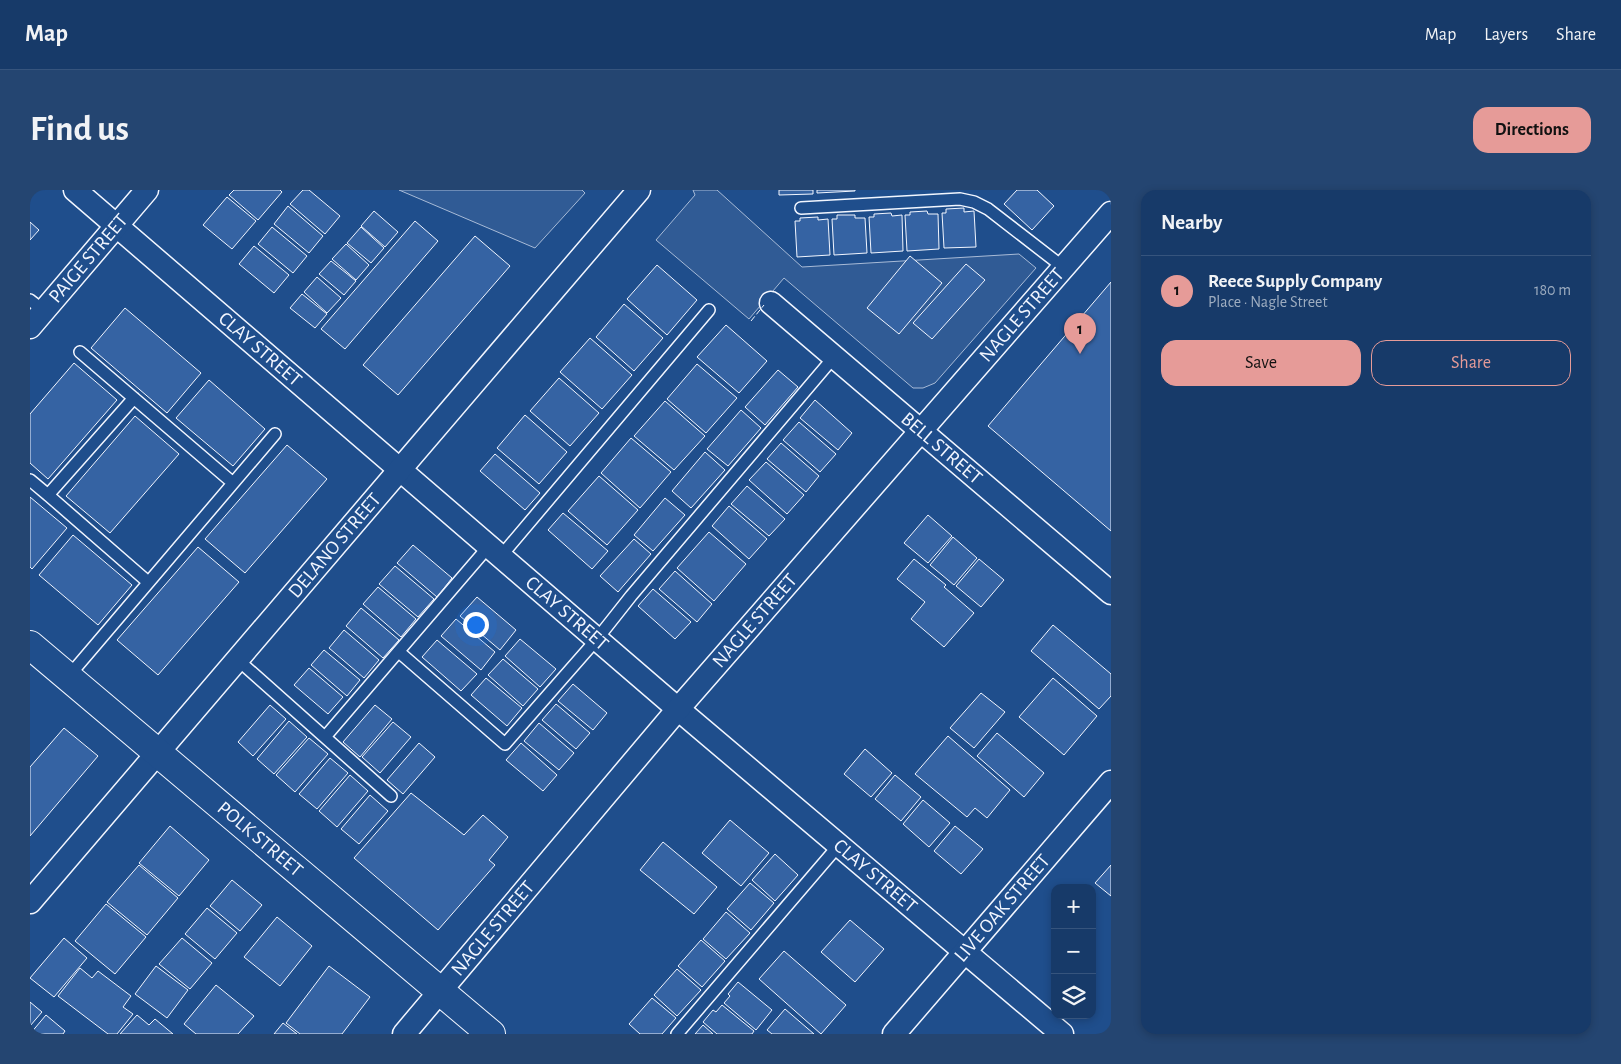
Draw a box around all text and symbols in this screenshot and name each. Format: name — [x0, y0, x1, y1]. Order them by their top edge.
text: Map — [25, 22, 68, 46]
text: Map — [1425, 26, 1456, 44]
text: Layers — [1484, 26, 1528, 44]
text: Share — [1556, 26, 1596, 44]
button: Directions — [1473, 107, 1591, 153]
text: Find us — [30, 112, 129, 147]
street label: PAIGE STREET — [45, 210, 132, 307]
text: Nearby — [1161, 212, 1222, 233]
street label: NAGLE STREET — [976, 264, 1068, 366]
text: Reece Supply Company — [1208, 272, 1382, 291]
text: 1 — [1174, 282, 1180, 298]
text: 180 m — [1534, 282, 1571, 298]
text: Place · Nagle Street — [1208, 294, 1328, 310]
street label: CLAY STREET — [215, 308, 305, 390]
pin: 1 — [1064, 313, 1096, 354]
button: Save — [1161, 340, 1361, 386]
button: Share — [1371, 340, 1571, 386]
street label: BELL STREET — [897, 408, 986, 488]
street label: DELANO STREET — [285, 489, 385, 602]
street label: NAGLE STREET — [709, 570, 801, 672]
street label: CLAY STREET — [522, 572, 612, 654]
your location — [463, 612, 489, 638]
street label: POLK STREET — [214, 798, 307, 881]
street label: CLAY STREET — [830, 835, 921, 917]
street label: LIVE OAK STREET — [951, 850, 1054, 966]
street label: NAGLE STREET — [447, 877, 539, 980]
map controls — [1051, 884, 1096, 1019]
button: + — [1051, 884, 1096, 929]
button: − — [1051, 929, 1096, 974]
button: layers — [1051, 974, 1096, 1019]

